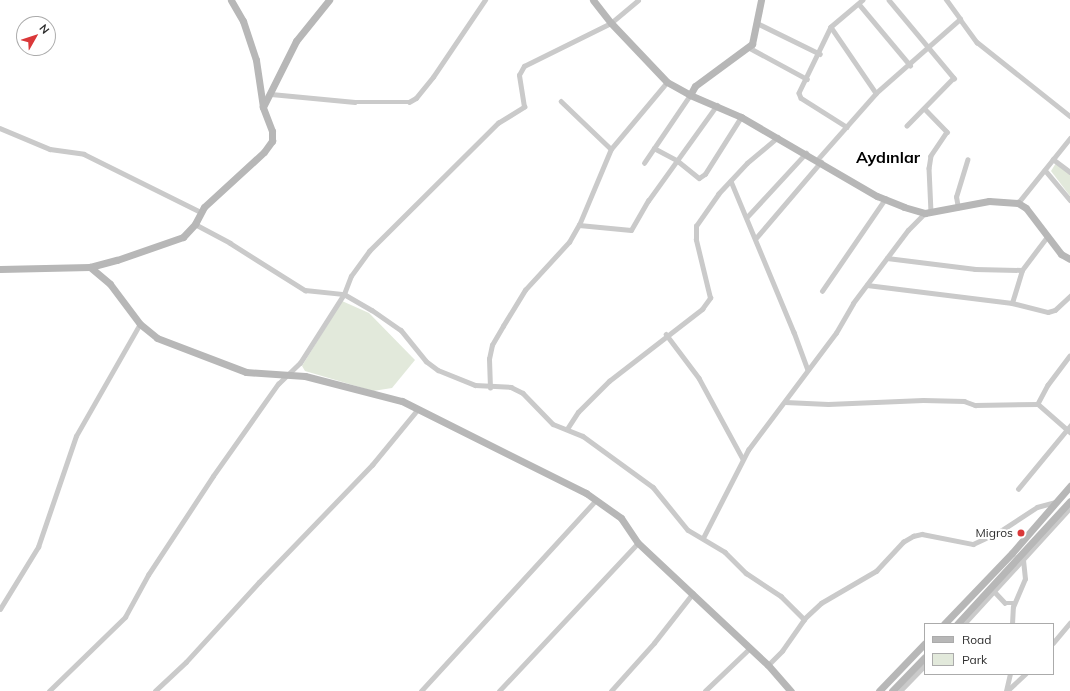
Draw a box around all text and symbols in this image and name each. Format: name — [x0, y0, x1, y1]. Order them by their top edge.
north arrow — [16, 16, 56, 56]
text: N — [36, 21, 53, 37]
district label: Aydınlar — [856, 147, 920, 167]
place label: Migros — [976, 526, 1013, 540]
marker: Migros — [1016, 528, 1026, 538]
legend — [924, 623, 1054, 675]
text: Road — [962, 632, 991, 647]
text: Park — [962, 652, 987, 667]

